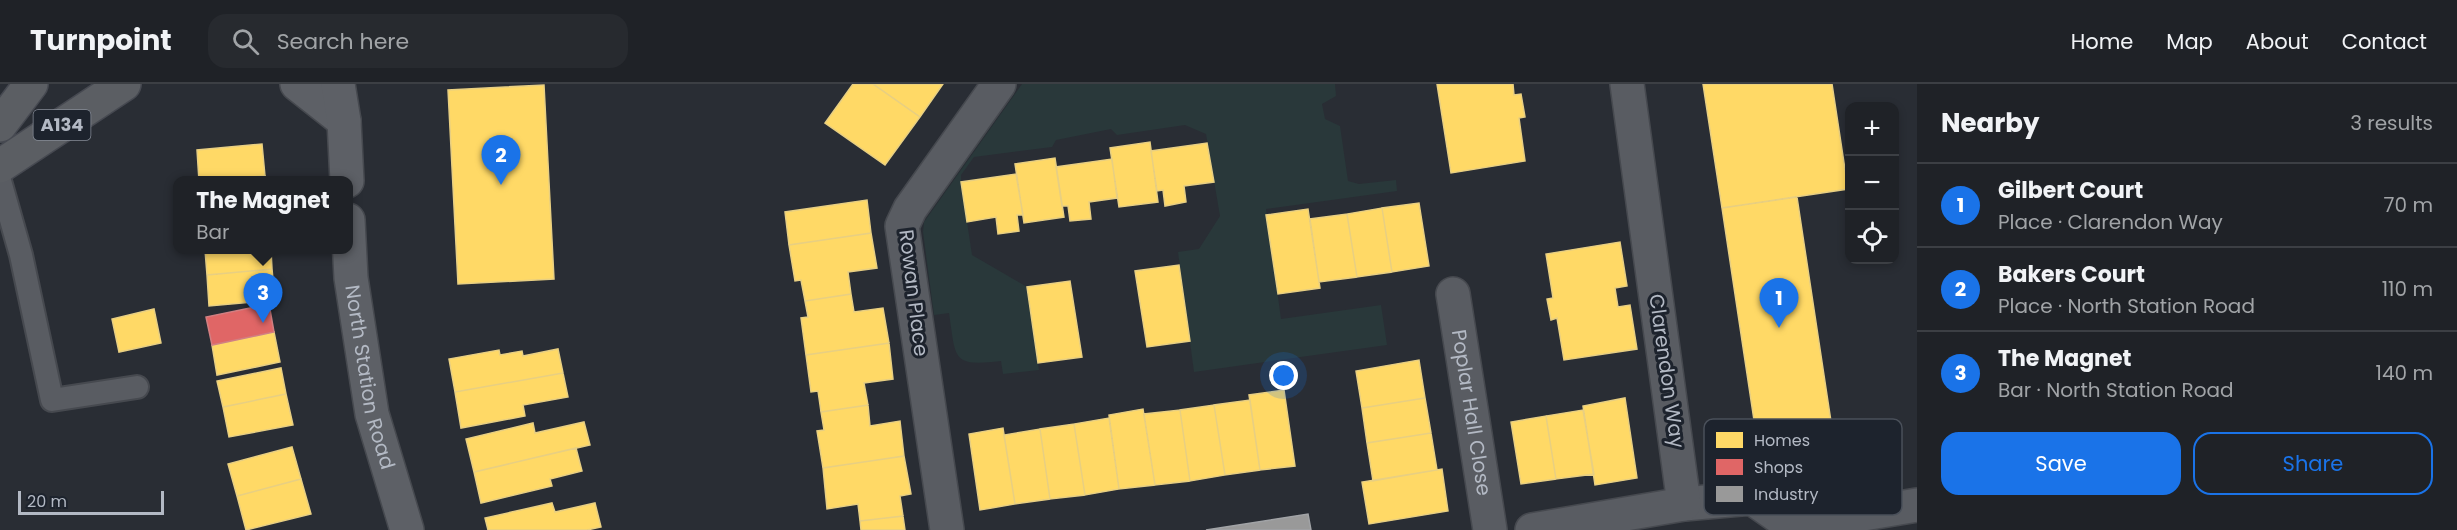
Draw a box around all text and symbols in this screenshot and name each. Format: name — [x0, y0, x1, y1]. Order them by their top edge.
search box — [208, 14, 628, 68]
text: Turnpoint — [30, 21, 172, 60]
icon: search — [229, 25, 262, 58]
text: Search here — [277, 26, 409, 57]
text: Home — [2071, 27, 2133, 56]
text: Map — [2166, 27, 2213, 56]
text: About — [2246, 27, 2309, 56]
text: Contact — [2342, 27, 2427, 56]
map controls — [1845, 102, 1899, 264]
button: + — [1845, 102, 1899, 156]
text: Nearby — [1941, 105, 2039, 141]
text: 3 results — [2350, 109, 2433, 137]
road number: A134 — [34, 110, 90, 140]
pin: 2 — [482, 135, 520, 185]
button: − — [1845, 156, 1899, 210]
text: Gilbert Court — [1998, 175, 2143, 206]
popup — [173, 176, 353, 254]
text: The Magnet — [196, 185, 330, 216]
text: 1 — [1957, 191, 1964, 219]
text: 70 m — [2384, 191, 2433, 219]
text: Place · Clarendon Way — [1998, 208, 2223, 236]
button: locate — [1845, 210, 1899, 264]
text: Bar — [196, 218, 230, 246]
street label: Rowan Place — [892, 228, 936, 358]
text: Bakers Court — [1998, 259, 2145, 290]
pin: 3 — [244, 274, 282, 323]
text: 2 — [1955, 275, 1966, 303]
text: 110 m — [2382, 275, 2433, 303]
pin: 1 — [1760, 278, 1798, 328]
street label: North Station Road — [338, 283, 402, 473]
street label: Clarendon Way — [1642, 292, 1692, 450]
text: Place · North Station Road — [1998, 292, 2255, 320]
street label: Poplar Hall Close — [1445, 327, 1498, 498]
text: The Magnet — [1998, 343, 2131, 374]
text: 3 — [1954, 359, 1967, 387]
text: 140 m — [2376, 359, 2433, 387]
your location — [1269, 361, 1298, 390]
text: Bar · North Station Road — [1998, 376, 2234, 404]
legend — [1704, 419, 1902, 515]
text: Homes — [1754, 429, 1810, 452]
button: Save — [1941, 432, 2181, 495]
button: Share — [2193, 432, 2433, 495]
text: Shops — [1754, 456, 1803, 479]
text: Industry — [1754, 483, 1818, 506]
scale bar — [18, 488, 164, 516]
text: 20 m — [27, 490, 67, 513]

